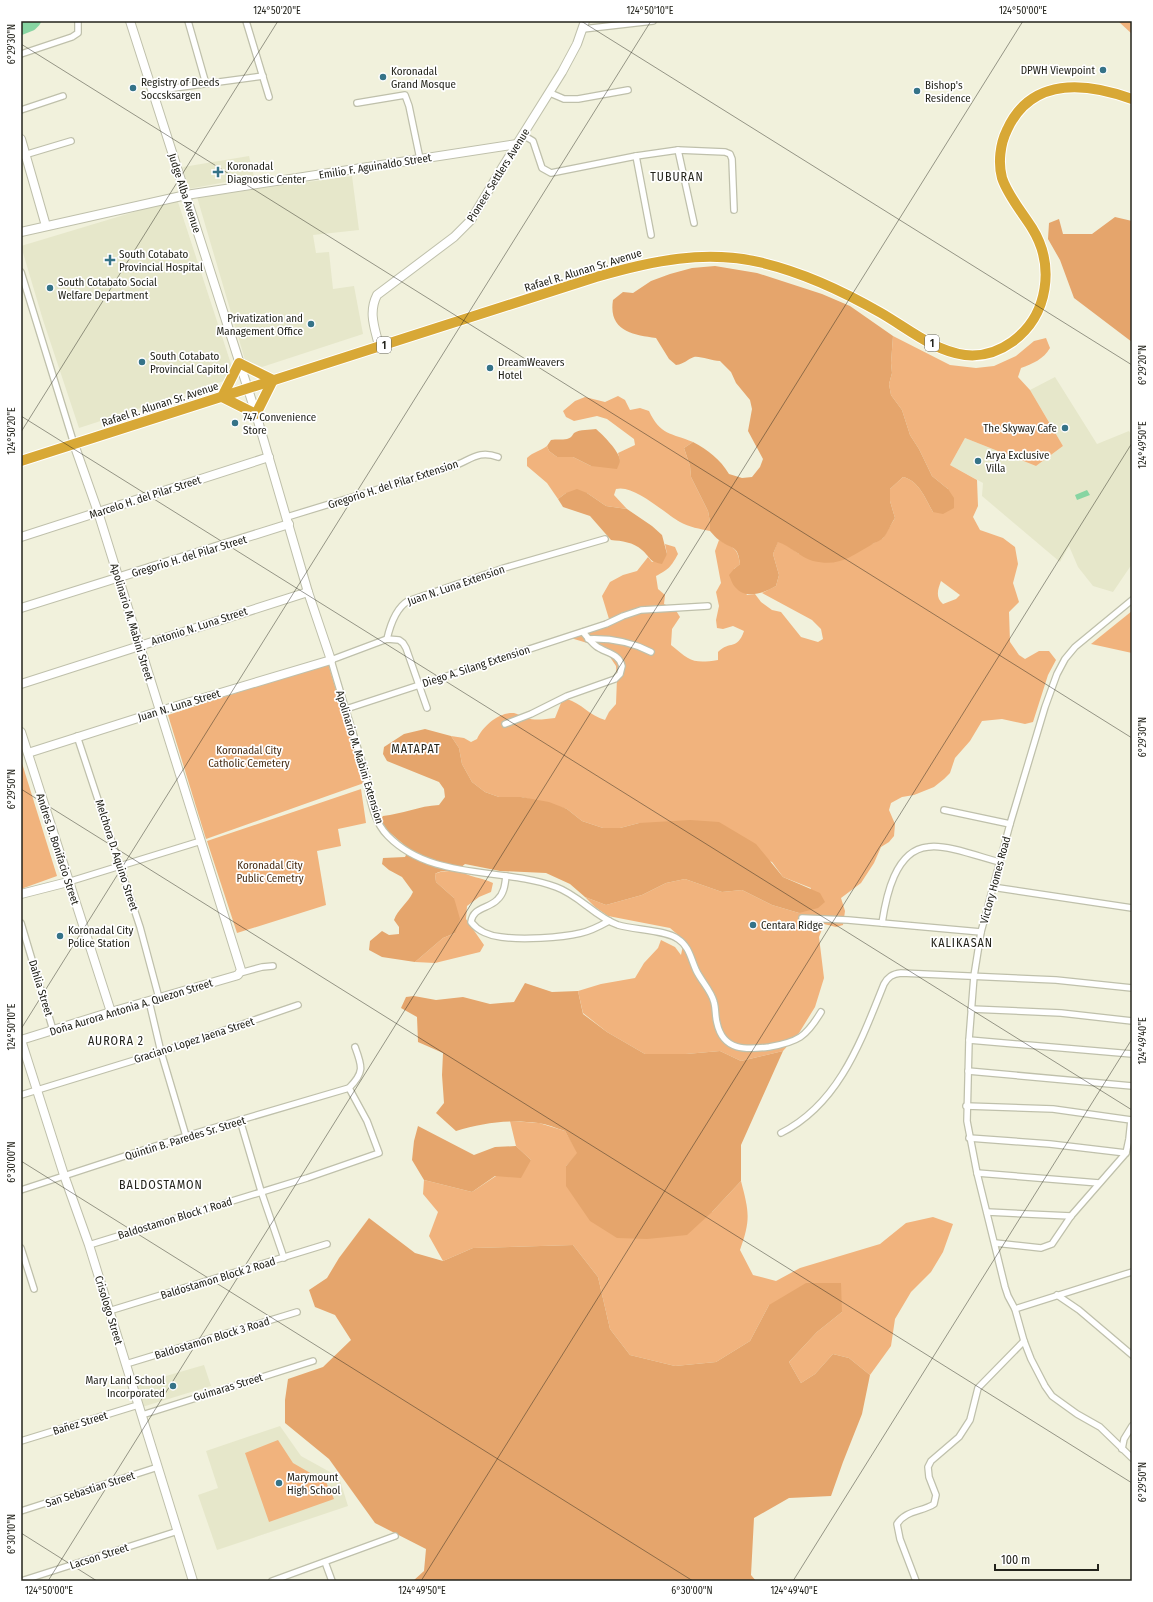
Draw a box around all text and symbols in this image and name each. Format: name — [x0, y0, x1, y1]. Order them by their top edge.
text: 124°50'20"E — [253, 5, 301, 17]
text: 124°50'10"E — [627, 5, 674, 17]
text: 124°50'00"E — [999, 5, 1047, 17]
text: 6°29'30"N — [6, 24, 18, 64]
place label: DPWH Viewpoint — [1021, 64, 1095, 77]
place label: Koronadal Grand Mosque — [391, 65, 456, 91]
marker: DPWH Viewpoint — [1098, 65, 1108, 75]
marker: Koronadal Grand Mosque — [378, 72, 388, 82]
place label: Registry of Deeds Soccsksargen — [141, 76, 220, 102]
place label: Bishop's Residence — [925, 79, 971, 105]
marker: Registry of Deeds Soccsksargen — [128, 83, 138, 93]
marker: Bishop's Residence — [912, 86, 922, 96]
street label: Pioneer Settlers Avenue — [464, 126, 532, 224]
street label: Emilio F. Aguinaldo Street — [318, 151, 433, 182]
street label: Judge Alba Avenue — [165, 152, 204, 235]
place label: Koronadal Diagnostic Center — [227, 160, 306, 186]
marker: Koronadal Diagnostic Center — [212, 166, 224, 178]
district label: TUBURAN — [650, 170, 704, 184]
street label: Rafael R. Alunan Sr. Avenue — [523, 246, 643, 295]
place label: South Cotabato Provincial Hospital — [119, 248, 203, 274]
marker: South Cotabato Provincial Hospital — [104, 254, 116, 266]
place label: South Cotabato Social Welfare Department — [58, 276, 157, 302]
marker: South Cotabato Social Welfare Department — [45, 283, 55, 293]
place label: Privatization and Management Office — [216, 312, 303, 338]
marker: Privatization and Management Office — [306, 319, 316, 329]
road number: 1 — [925, 335, 939, 351]
road number: 1 — [377, 337, 391, 353]
text: 6°29'20"N — [1137, 345, 1149, 385]
place label: South Cotabato Provincial Capitol — [150, 350, 228, 376]
place label: DreamWeavers Hotel — [498, 356, 565, 382]
marker: South Cotabato Provincial Capitol — [137, 357, 147, 367]
marker: DreamWeavers Hotel — [485, 363, 495, 373]
street label: Rafael R. Alunan Sr. Avenue — [100, 379, 220, 430]
text: 124°50'20"E — [6, 407, 18, 455]
place label: 747 Convenience Store — [243, 411, 316, 437]
marker: 747 Convenience Store — [230, 418, 240, 428]
text: 124°49'50"E — [1137, 421, 1149, 469]
place label: The Skyway Cafe — [983, 422, 1057, 435]
marker: The Skyway Cafe — [1060, 423, 1070, 433]
place label: Arya Exclusive Villa — [986, 449, 1049, 475]
marker: Arya Exclusive Villa — [973, 456, 983, 466]
street label: Gregorio H. del Pilar Extension — [326, 457, 460, 512]
street label: Marcelo H. del Pilar Street — [88, 473, 203, 522]
street label: Gregorio H. del Pilar Street — [130, 533, 249, 580]
street label: Apolinario M. Mabini Street — [107, 562, 156, 683]
street label: Juan N. Luna Extension — [406, 563, 507, 608]
street label: Antonio N. Luna Street — [149, 605, 249, 648]
street label: Diego A. Silang Extension — [421, 643, 532, 690]
street label: Juan N. Luna Street — [136, 687, 222, 724]
street label: Apolinario M. Mabini Extension — [333, 689, 386, 825]
text: 6°29'30"N — [1137, 717, 1149, 757]
district label: MATAPAT — [391, 742, 441, 756]
park label: Koronadal City Catholic Cemetery — [208, 744, 290, 770]
text: 6°29'50"N — [6, 769, 18, 809]
street label: Andres D. Bonifacio Street — [33, 792, 82, 907]
street label: Melchora D. Aquino Street — [92, 798, 141, 913]
street label: Victory Homes Road — [978, 835, 1013, 925]
park label: Koronadal City Public Cemetry — [236, 859, 304, 885]
place label: Centara Ridge — [761, 919, 823, 932]
marker: Centara Ridge — [748, 920, 758, 930]
place label: Koronadal City Police Station — [68, 924, 134, 950]
marker: Koronadal City Police Station — [55, 931, 65, 941]
district label: KALIKASAN — [931, 936, 993, 950]
street label: Dahlia Street — [26, 958, 55, 1018]
street label: Doña Aurora Antonia A. Quezon Street — [48, 976, 215, 1039]
text: 124°50'10"E — [6, 1003, 18, 1050]
street label: Graciano Lopez Jaena Street — [132, 1015, 256, 1066]
text: 124°49'40"E — [1137, 1017, 1149, 1065]
district label: AURORA 2 — [88, 1034, 144, 1048]
street label: Quintin B. Paredes Sr. Street — [123, 1114, 247, 1163]
text: 6°30'00"N — [6, 1141, 18, 1183]
district label: BALDOSTAMON — [119, 1178, 203, 1192]
street label: Baldostamon Block 1 Road — [116, 1195, 234, 1242]
street label: Baldostamon Block 2 Road — [159, 1255, 277, 1302]
street label: Crisologo Street — [92, 1274, 125, 1347]
street label: Baldostamon Block 3 Road — [153, 1315, 271, 1362]
street label: Guimaras Street — [192, 1371, 265, 1404]
place label: Mary Land School Incorporated — [86, 1374, 165, 1400]
marker: Mary Land School Incorporated — [168, 1381, 178, 1391]
street label: Bañez Street — [51, 1409, 109, 1438]
text: 6°29'50"N — [1137, 1462, 1149, 1502]
street label: San Sebastian Street — [44, 1469, 137, 1510]
place label: Marymount High School — [287, 1471, 341, 1497]
marker: Marymount High School — [274, 1478, 284, 1488]
text: 6°30'10"N — [6, 1514, 18, 1554]
street label: Lacson Street — [68, 1541, 130, 1572]
scale bar — [995, 1546, 1098, 1572]
text: 100 m — [1001, 1553, 1030, 1567]
text: 124°50'00"E — [25, 1585, 73, 1597]
text: 124°49'50"E — [398, 1585, 446, 1597]
text: 6°30'00"N — [671, 1585, 713, 1597]
text: 124°49'40"E — [770, 1585, 818, 1597]

